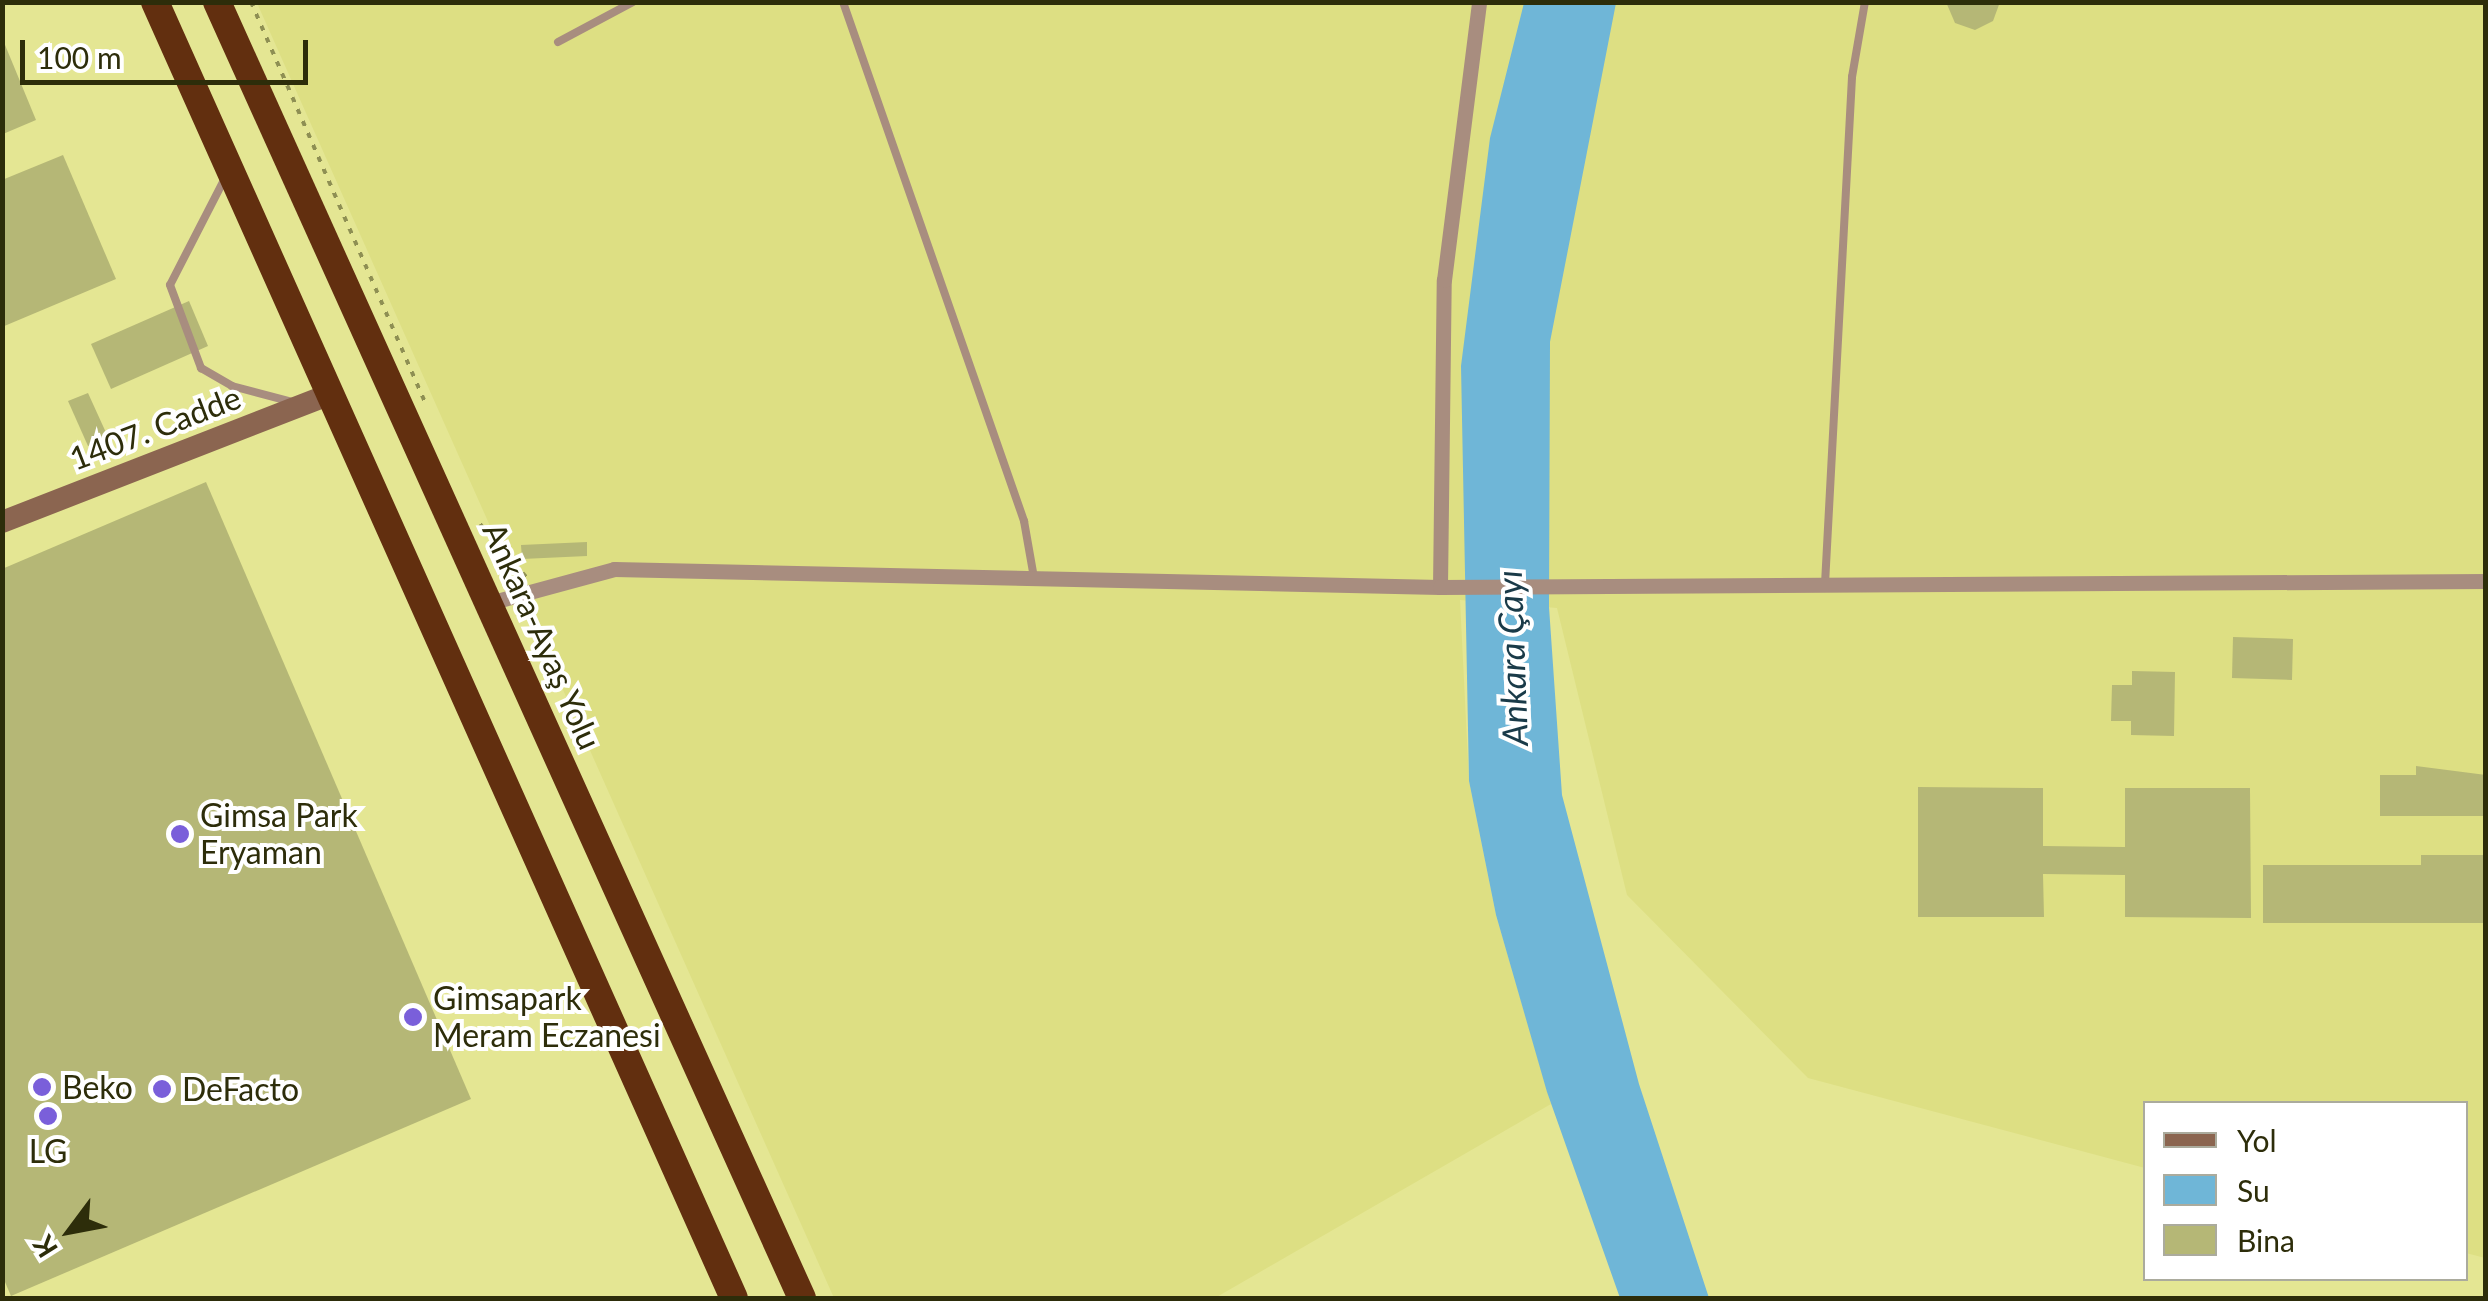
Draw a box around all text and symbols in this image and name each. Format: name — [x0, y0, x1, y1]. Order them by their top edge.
scale bar — [25, 20, 312, 82]
text: 100 m — [37, 39, 122, 75]
street label: 1407. Cadde — [64, 378, 246, 478]
street label: Ankara-Ayaş Yolu — [475, 516, 609, 756]
water label: Ankara Çayı — [1487, 569, 1535, 747]
place label: Gimsa Park Eryaman — [200, 797, 358, 872]
marker: Gimsa Park Eryaman — [169, 823, 191, 845]
place label: Gimsapark Meram Eczanesi — [433, 980, 661, 1055]
marker: Gimsapark Meram Eczanesi — [402, 1006, 424, 1028]
place label: Beko — [62, 1068, 133, 1106]
place label: DeFacto — [182, 1070, 299, 1108]
marker: Beko — [31, 1076, 53, 1098]
marker: DeFacto — [151, 1078, 173, 1100]
legend — [2143, 1101, 2468, 1281]
marker: LG — [37, 1105, 59, 1127]
text: Yol — [2237, 1122, 2277, 1158]
place label: LG — [29, 1132, 67, 1170]
text: Su — [2237, 1172, 2270, 1208]
north arrow — [20, 1181, 120, 1281]
text: Bina — [2237, 1222, 2295, 1258]
text: K — [25, 1230, 64, 1264]

